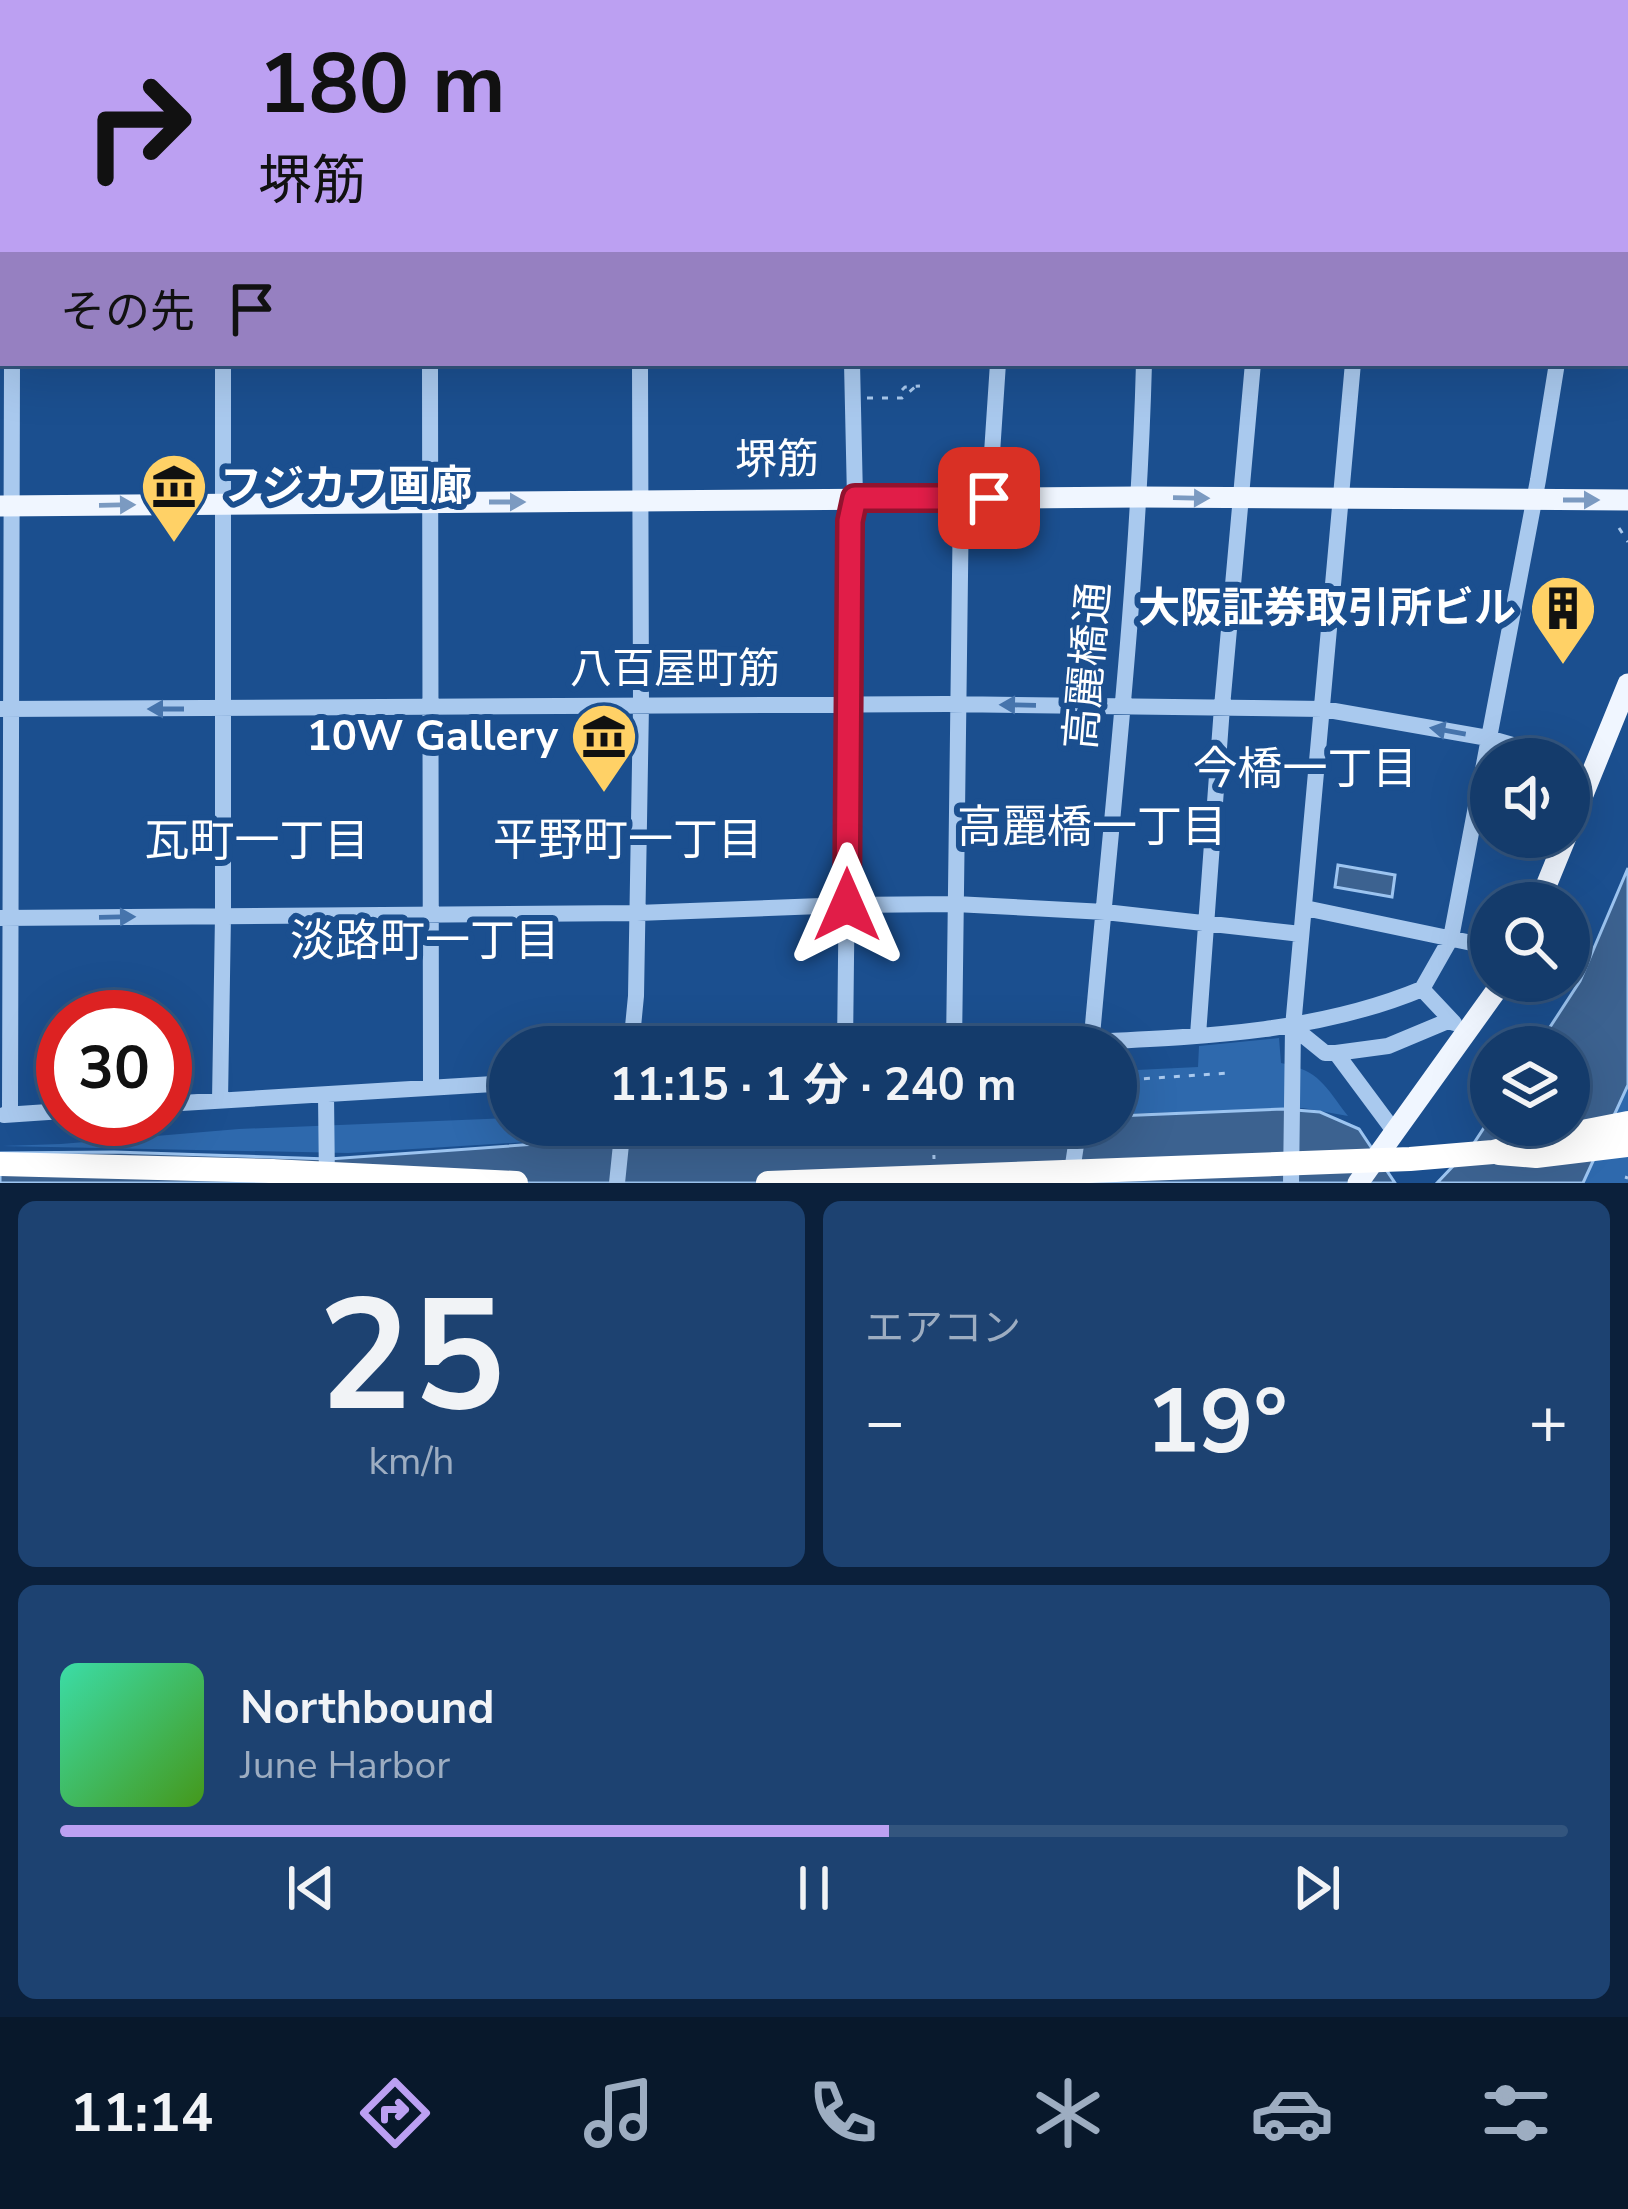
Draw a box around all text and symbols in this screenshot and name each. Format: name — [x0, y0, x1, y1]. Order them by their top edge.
text: 180 m — [258, 27, 506, 142]
icon: right — [60, 48, 216, 204]
text: 堺筋 — [258, 144, 366, 218]
icon: arrive — [219, 276, 285, 342]
text: その先 — [60, 282, 195, 343]
street label: 堺筋 — [735, 431, 819, 489]
pin — [938, 447, 1040, 549]
museum icon: フジカワ画廊 — [139, 451, 209, 545]
place label: フジカワ画廊 — [220, 458, 472, 515]
icon: arrive — [956, 465, 1022, 531]
one-way arrow — [1173, 488, 1211, 507]
one-way arrow — [1563, 490, 1601, 510]
one-way arrow — [489, 492, 527, 512]
one-way arrow — [99, 495, 137, 514]
building icon: 大阪証券取引所ビル — [1528, 573, 1598, 667]
street label: 高麗橋通 — [1052, 580, 1124, 752]
place label: 大阪証券取引所ビル — [1138, 580, 1516, 637]
street label: 八百屋町筋 — [570, 641, 780, 698]
one-way arrow — [998, 695, 1036, 714]
one-way arrow — [146, 699, 184, 719]
museum icon: 10W Gallery — [569, 701, 639, 795]
place label: 10W Gallery — [306, 708, 559, 765]
one-way arrow — [1429, 721, 1466, 740]
map controls — [1470, 738, 1590, 1146]
button: sound — [1470, 738, 1590, 858]
district label: 今橋一丁目 — [1192, 739, 1418, 800]
district label: 高麗橋一丁目 — [957, 797, 1227, 858]
district label: 平野町一丁目 — [493, 810, 763, 871]
district label: 瓦町一丁目 — [144, 811, 370, 872]
position arrow — [784, 842, 910, 968]
button: search — [1470, 882, 1590, 1002]
one-way arrow — [99, 907, 137, 926]
district label: 淡路町一丁目 — [290, 911, 560, 972]
speed limit sign: 30 — [36, 990, 192, 1146]
button: layers — [1470, 1026, 1590, 1146]
text: 11:15 · 1 分 · 240 m — [610, 1055, 1016, 1116]
text: 25 — [318, 1250, 505, 1463]
text: エアコン — [865, 1302, 1021, 1355]
text: 19° — [1145, 1361, 1288, 1484]
text: − — [865, 1377, 905, 1467]
text: + — [1528, 1377, 1568, 1467]
text: km/h — [369, 1435, 454, 1488]
text: Northbound — [240, 1678, 494, 1739]
text: June Harbor — [240, 1739, 450, 1792]
icon: previous — [278, 1855, 344, 1921]
icon: pause — [781, 1855, 847, 1921]
icon: next — [1284, 1855, 1350, 1921]
icon: directions — [353, 2071, 437, 2155]
icon: music — [577, 2071, 661, 2155]
icon: phone — [801, 2071, 885, 2155]
icon: climate — [1026, 2071, 1110, 2155]
icon: car — [1250, 2071, 1334, 2155]
icon: filters — [1474, 2071, 1558, 2155]
text: 11:14 — [70, 2076, 213, 2150]

